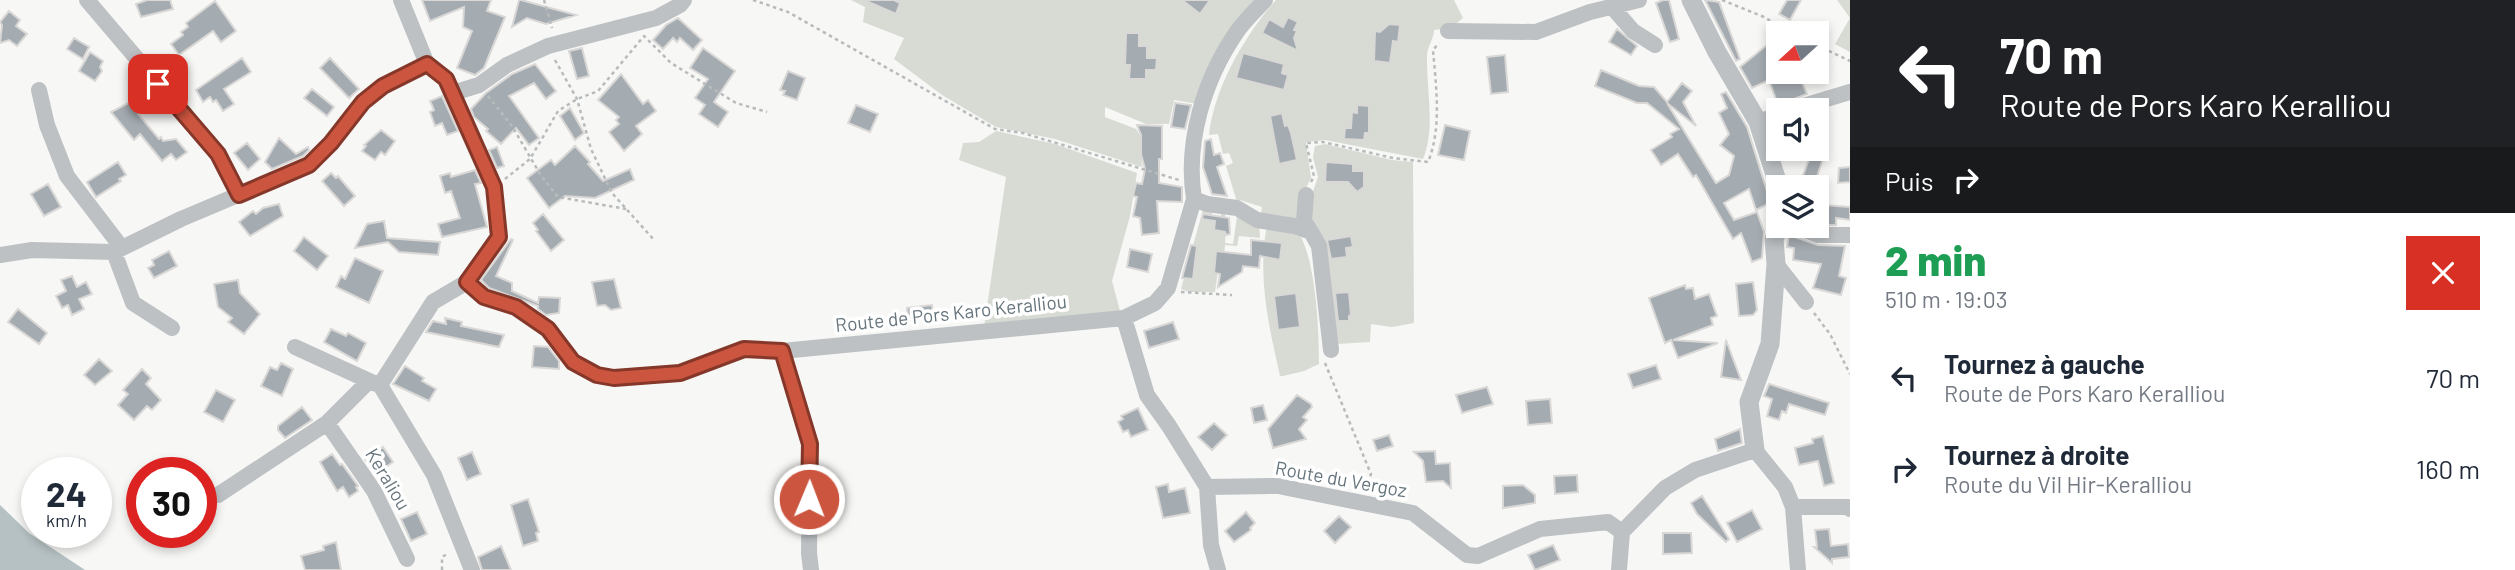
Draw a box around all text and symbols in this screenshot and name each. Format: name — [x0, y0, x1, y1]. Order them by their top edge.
north arrow — [1766, 21, 1829, 84]
map controls — [1766, 21, 1829, 238]
text: 70 m — [2000, 25, 2103, 84]
icon: left — [1885, 28, 1976, 119]
pin — [128, 54, 188, 114]
icon: arrive — [139, 65, 177, 103]
text: Route de Pors Karo Keralliou — [2000, 85, 2392, 123]
button: sound — [1766, 98, 1829, 161]
icon: right — [1947, 161, 1985, 199]
text: Puis — [1885, 165, 1933, 196]
button: layers — [1766, 175, 1829, 238]
text: 2 min — [1885, 234, 1986, 284]
button: close — [2406, 236, 2480, 310]
text: 510 m · 19:03 — [1885, 285, 2008, 313]
street label: Route de Pors Karo Keralliou — [834, 289, 1068, 336]
text: Tournez à gauche — [1944, 348, 2145, 379]
icon: left — [1885, 359, 1923, 397]
text: 70 m — [2426, 362, 2480, 393]
text: Route de Pors Karo Keralliou — [1944, 379, 2225, 407]
text: Tournez à droite — [1944, 439, 2129, 470]
street label: Keraliou — [361, 444, 416, 514]
icon: right — [1885, 450, 1923, 488]
text: 160 m — [2416, 453, 2480, 484]
street label: Route du Vergoz — [1274, 456, 1409, 501]
speed limit sign: 30 — [126, 457, 217, 548]
position arrow — [772, 462, 846, 536]
text: Route du Vil Hir-Keralliou — [1944, 470, 2192, 498]
text: 24 — [46, 472, 87, 514]
text: km/h — [46, 509, 87, 531]

